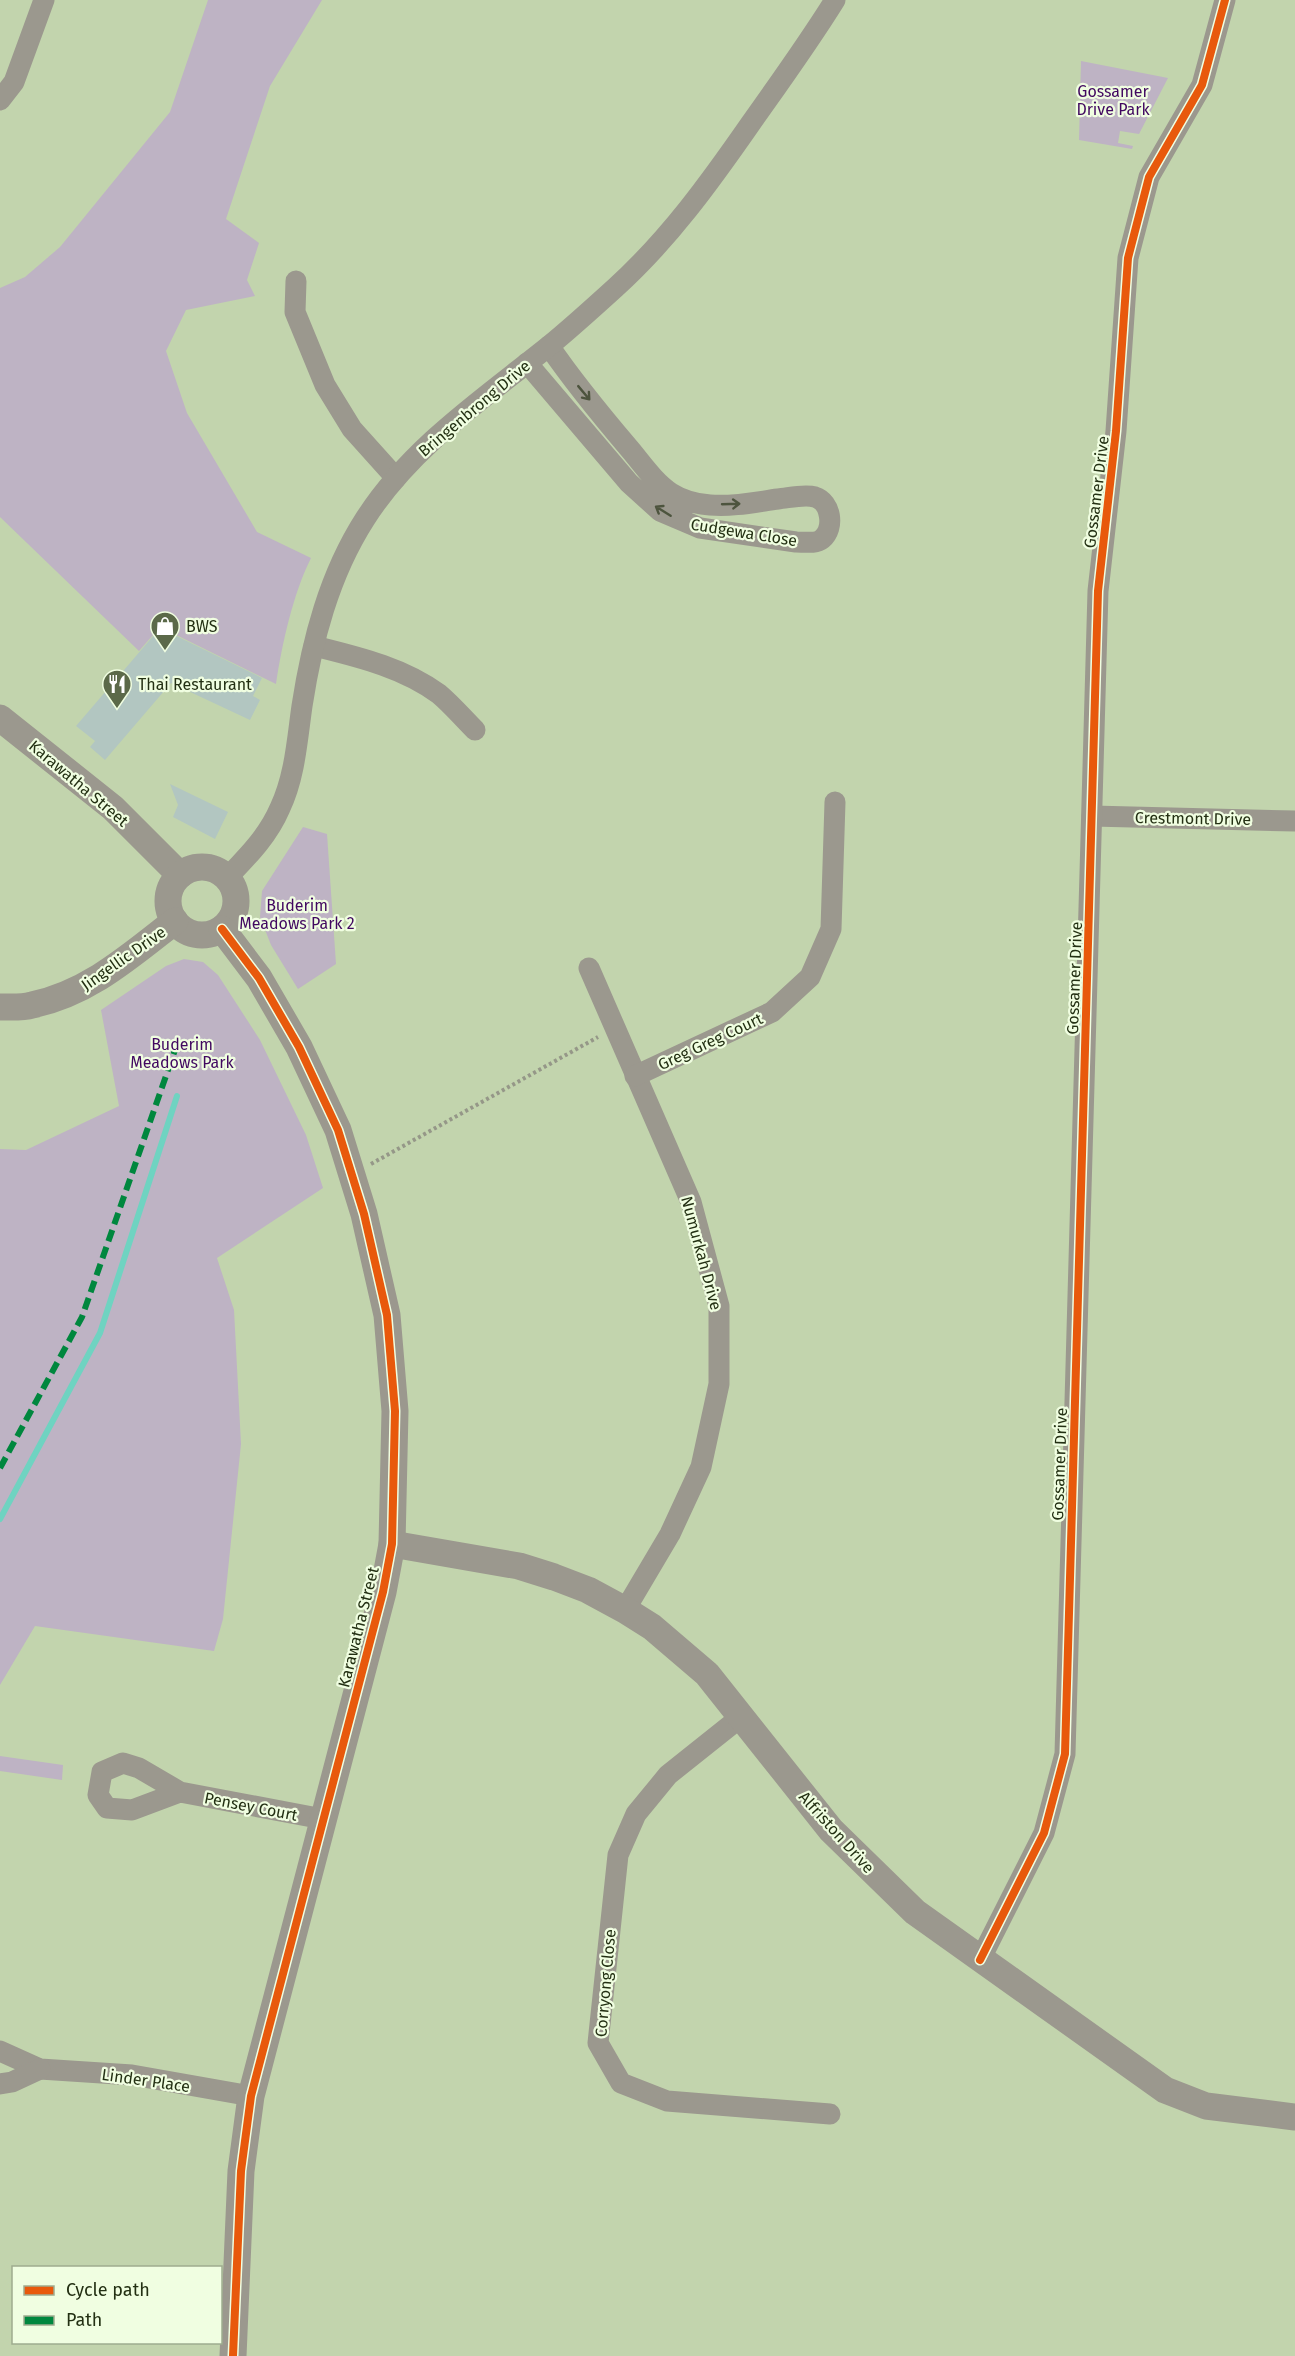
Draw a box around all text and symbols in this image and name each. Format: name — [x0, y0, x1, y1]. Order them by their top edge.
park label: Gossamer Drive Park — [1076, 82, 1150, 119]
street label: Bringenbrong Drive — [415, 356, 534, 461]
one-way arrow — [577, 385, 590, 401]
street label: Gossamer Drive — [1080, 435, 1113, 549]
one-way arrow — [720, 499, 740, 510]
one-way arrow — [654, 504, 671, 517]
street label: Cudgewa Close — [689, 515, 799, 550]
shop icon: BWS — [149, 610, 181, 652]
place label: BWS — [186, 617, 218, 636]
restaurant icon: Thai Restaurant — [101, 668, 133, 710]
place label: Thai Restaurant — [138, 675, 252, 694]
street label: Karawatha Street — [25, 736, 132, 831]
street label: Crestmont Drive — [1135, 808, 1251, 829]
park label: Buderim Meadows Park 2 — [239, 896, 355, 933]
street label: Gossamer Drive — [1063, 921, 1086, 1035]
street label: Jingellic Drive — [77, 922, 169, 995]
street label: Greg Greg Court — [655, 1009, 766, 1074]
park label: Buderim Meadows Park — [130, 1035, 234, 1072]
street label: Numurkah Drive — [677, 1194, 726, 1312]
street label: Gossamer Drive — [1048, 1407, 1071, 1521]
street label: Karawatha Street — [334, 1565, 383, 1689]
street label: Pensey Court — [203, 1788, 299, 1825]
street label: Alfriston Drive — [795, 1788, 878, 1877]
street label: Corryong Close — [591, 1928, 620, 2038]
street label: Linder Place — [101, 2065, 191, 2096]
legend — [12, 2266, 222, 2344]
text: Cycle path — [66, 2279, 150, 2301]
text: Path — [66, 2309, 102, 2331]

